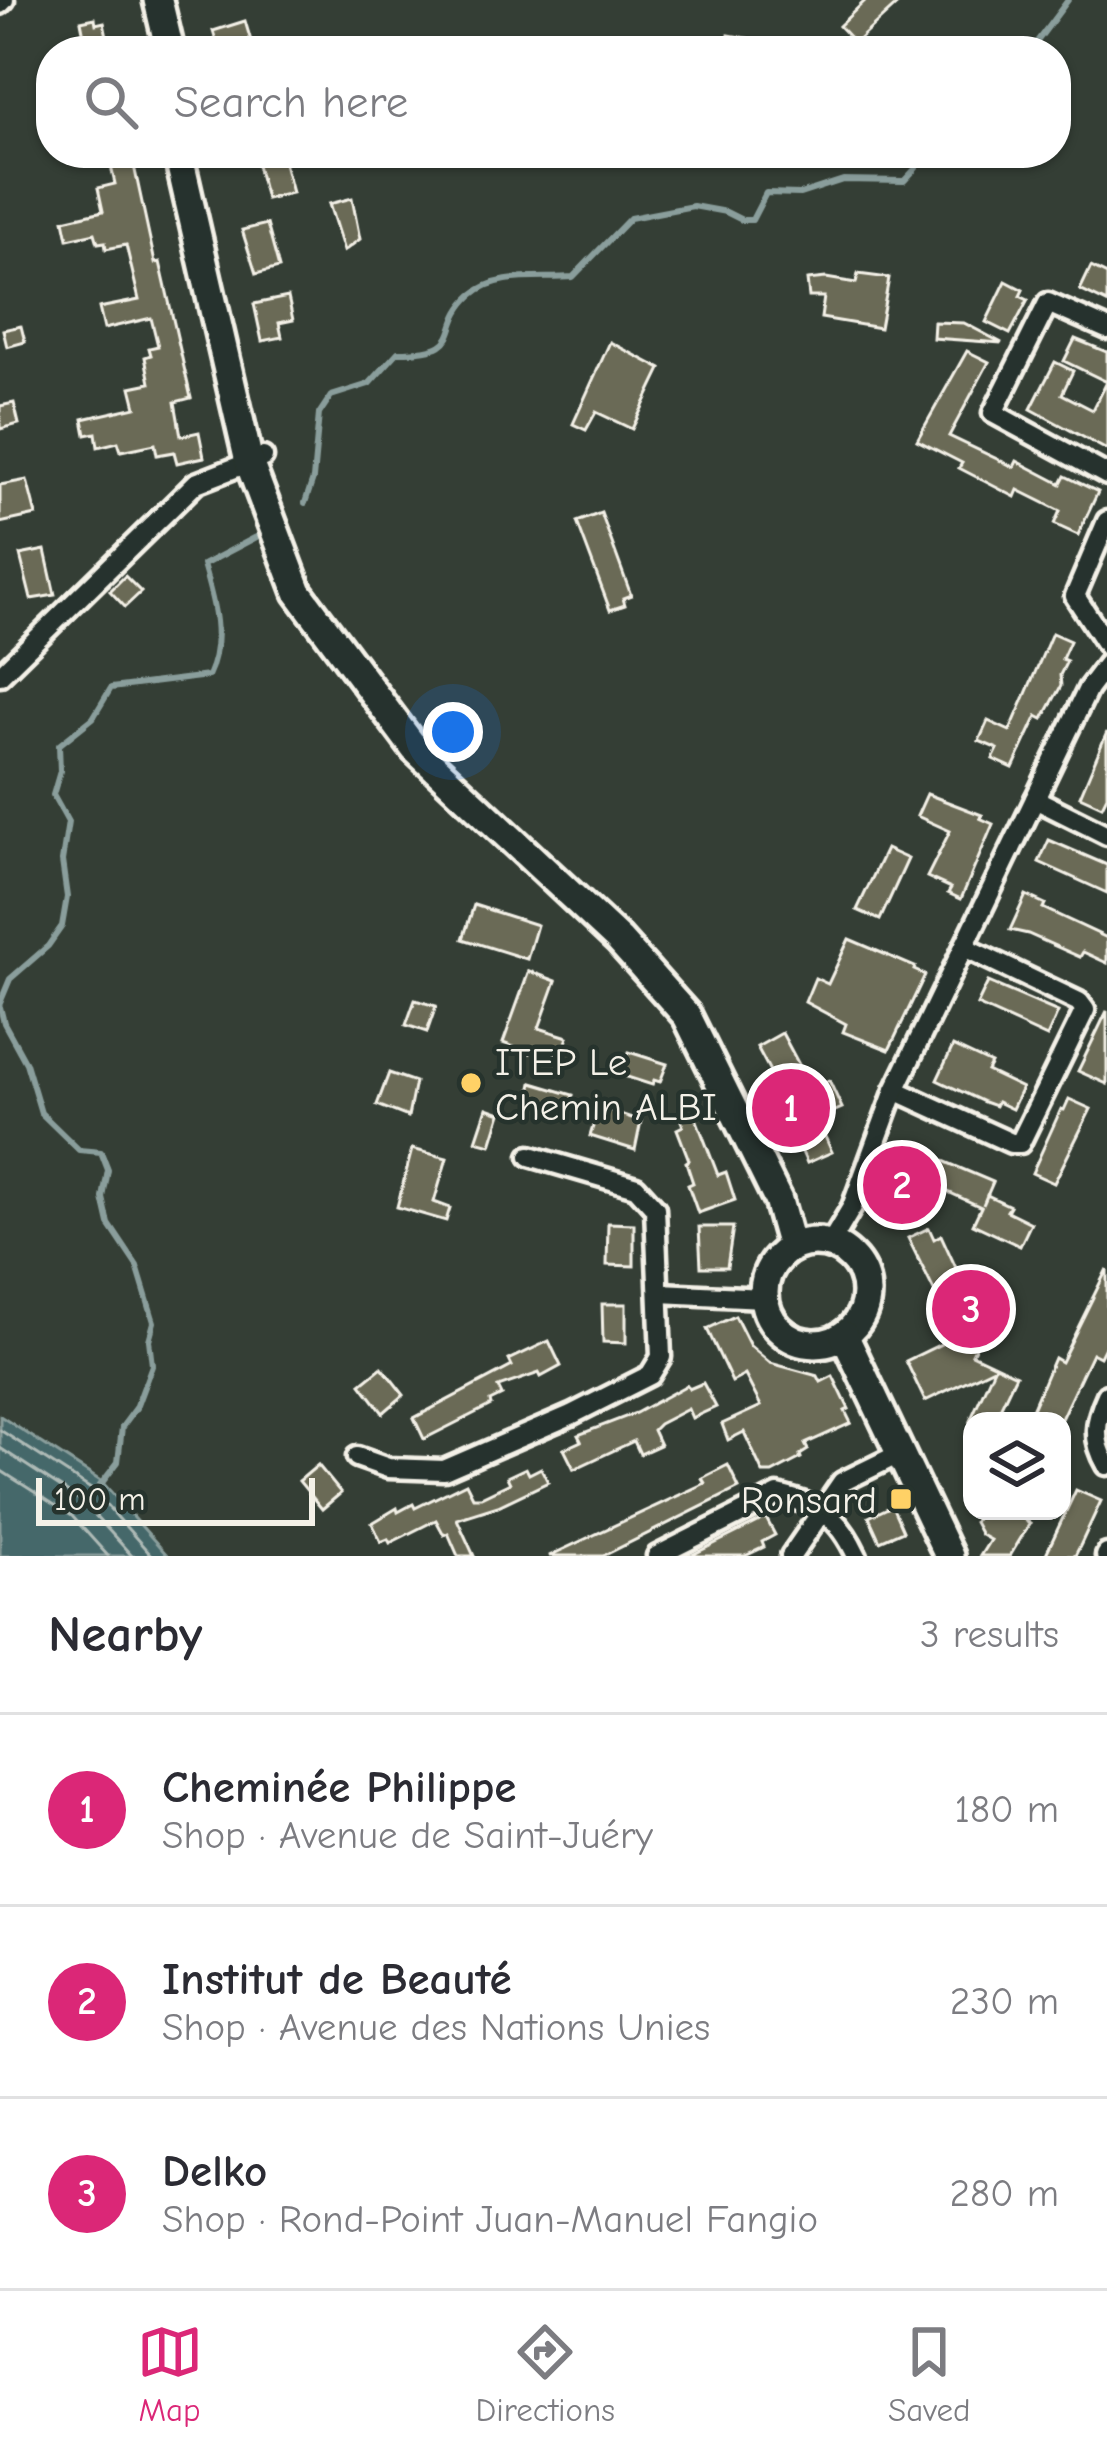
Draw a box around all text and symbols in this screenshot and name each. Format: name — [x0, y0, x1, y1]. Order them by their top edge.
search box — [36, 36, 1071, 168]
icon: search — [78, 69, 144, 135]
text: Search here — [174, 76, 408, 128]
your location — [423, 702, 483, 762]
place label: ITEP Le Chemin ALBI — [495, 1040, 717, 1130]
pin: 1 — [752, 1063, 830, 1153]
marker: ITEP Le Chemin ALBI — [458, 1070, 484, 1096]
pin: 2 — [863, 1140, 941, 1230]
pin: 3 — [932, 1264, 1010, 1354]
map controls — [963, 1412, 1071, 1520]
button: layers — [963, 1412, 1071, 1520]
scale bar — [36, 1472, 315, 1525]
place label: Ronsard — [741, 1478, 877, 1523]
text: 100 m — [54, 1480, 146, 1518]
marker: Ronsard — [888, 1486, 914, 1512]
text: Nearby — [48, 1605, 202, 1664]
text: 3 results — [920, 1612, 1059, 1657]
text: Cheminée Philippe — [162, 1761, 516, 1813]
text: 1 — [79, 1787, 95, 1832]
text: 180 m — [954, 1787, 1059, 1832]
text: Shop · Avenue de Saint-Juéry — [162, 1813, 653, 1858]
text: Institut de Beauté — [162, 1953, 511, 2005]
text: 2 — [77, 1979, 97, 2024]
text: 230 m — [950, 1979, 1059, 2024]
text: Shop · Avenue des Nations Unies — [162, 2005, 710, 2050]
text: Delko — [162, 2145, 267, 2197]
text: 3 — [77, 2171, 97, 2216]
text: 280 m — [949, 2171, 1059, 2216]
text: Shop · Rond-Point Juan-Manuel Fangio — [162, 2197, 818, 2242]
tab: Map — [137, 2319, 203, 2429]
tab: Directions — [476, 2319, 615, 2429]
tab: Saved — [888, 2319, 970, 2429]

